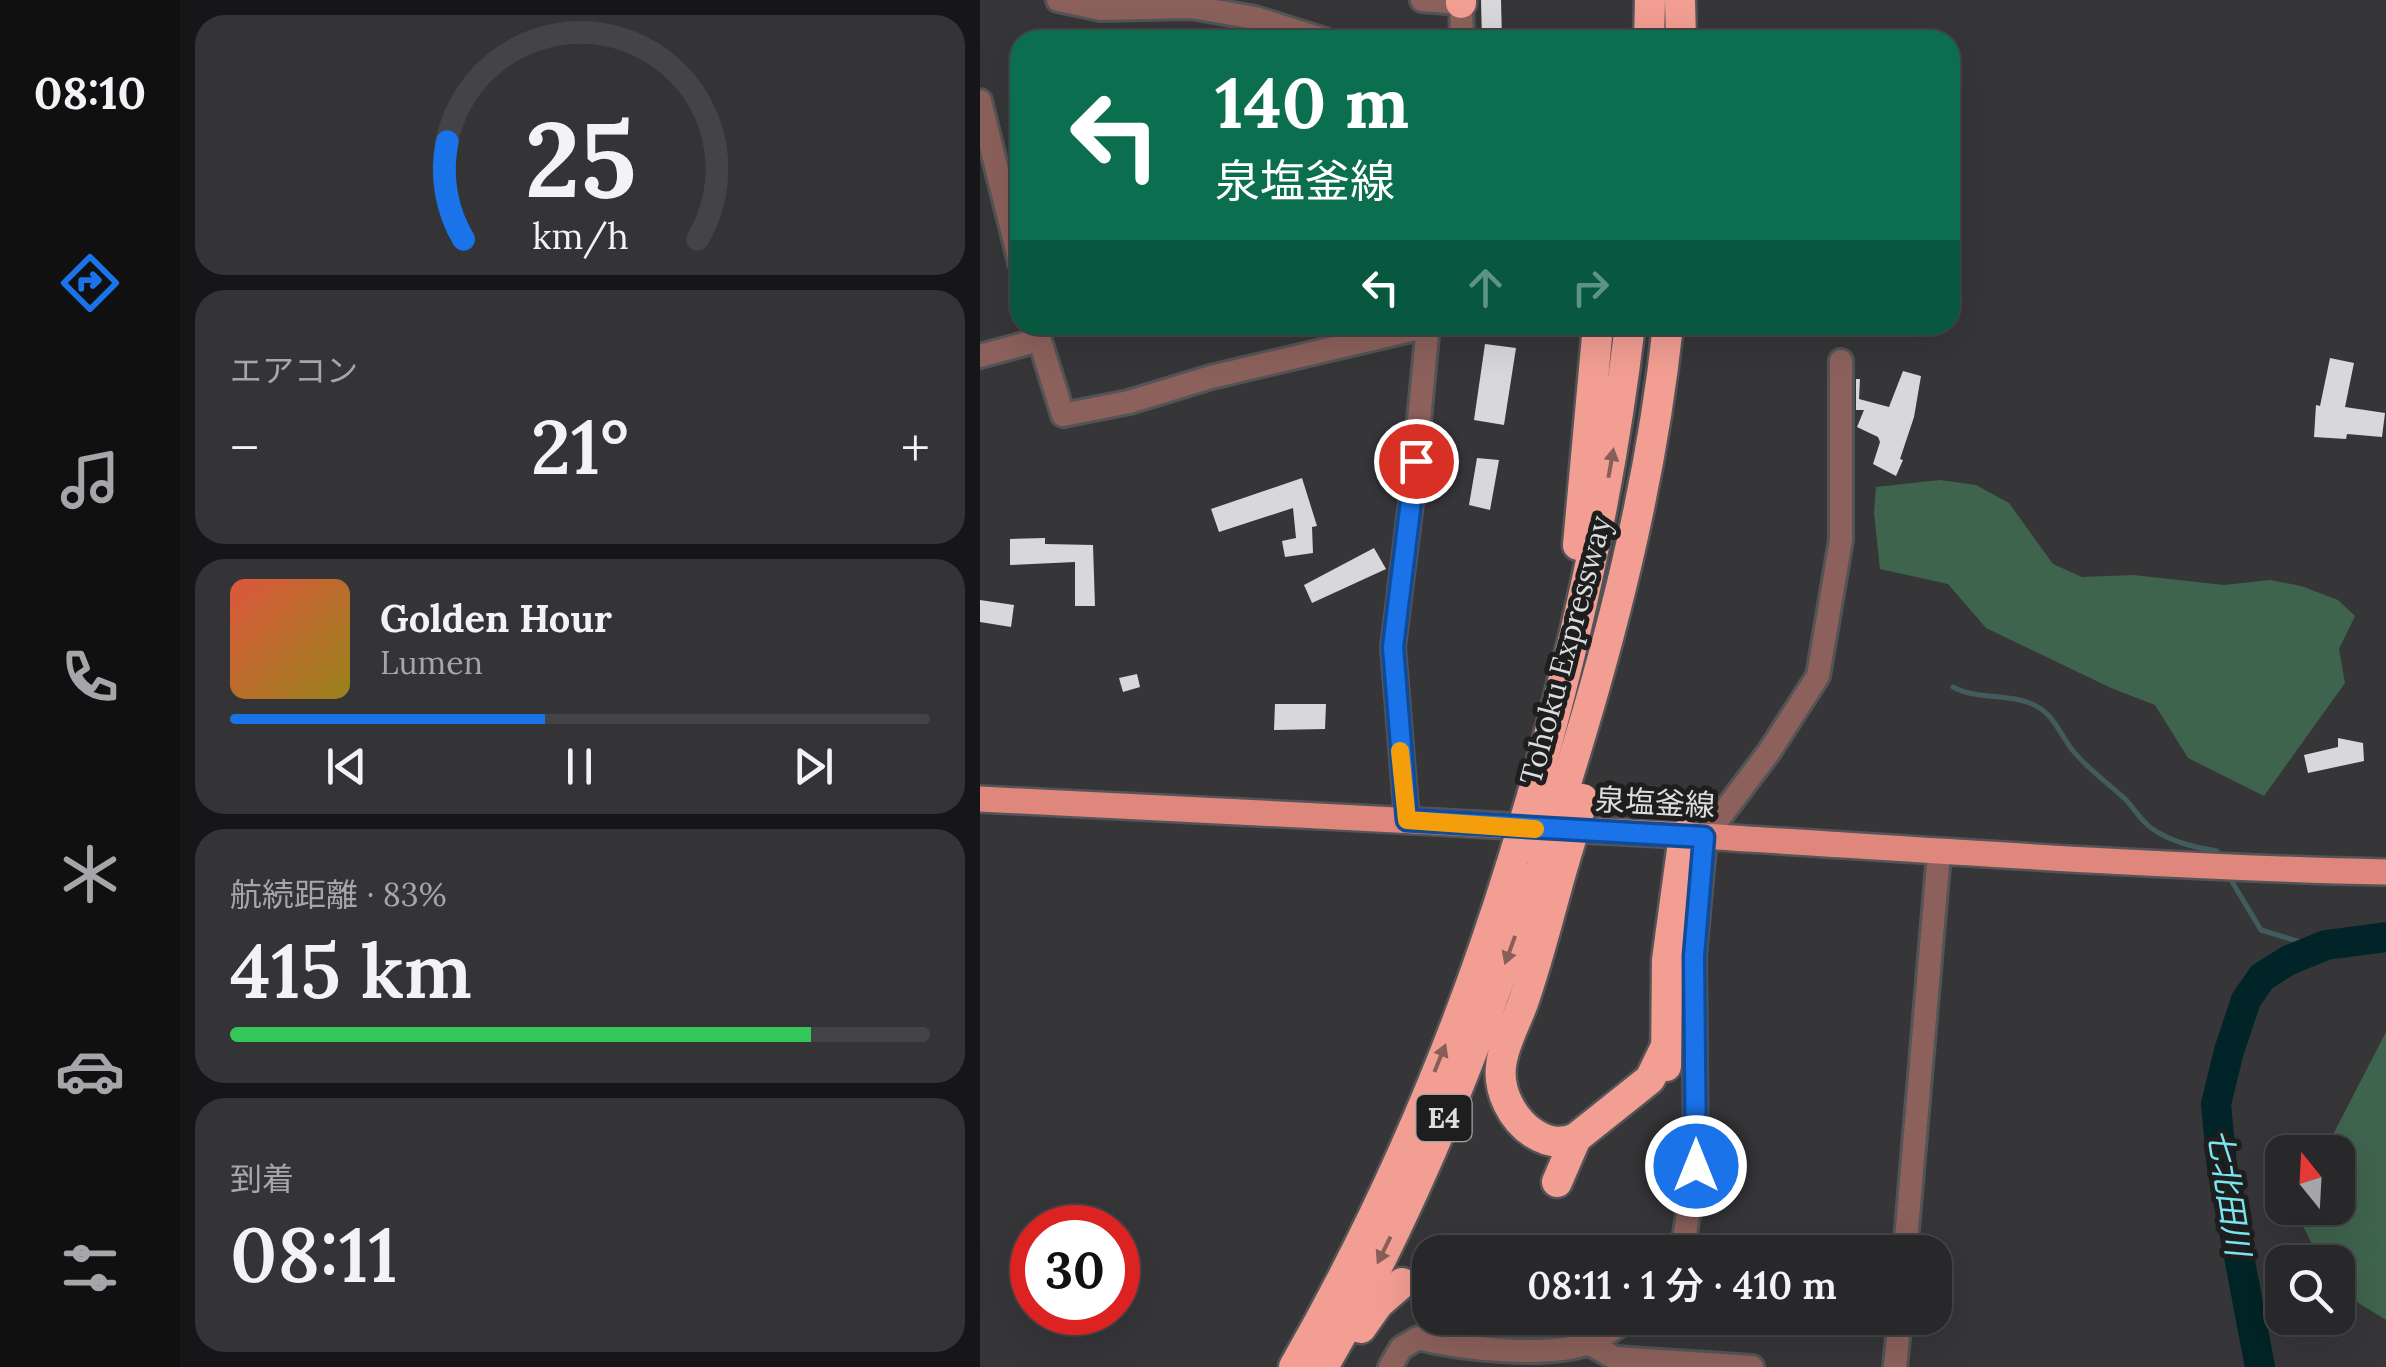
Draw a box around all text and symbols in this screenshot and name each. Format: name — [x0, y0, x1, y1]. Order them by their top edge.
text: 140 m — [1215, 58, 1409, 147]
text: 08:10 — [34, 64, 146, 121]
icon: left — [1050, 70, 1180, 200]
text: 25 — [524, 92, 636, 225]
text: 泉塩釜線 — [1215, 152, 1395, 209]
text: km/h — [532, 213, 628, 259]
icon: directions — [55, 248, 125, 318]
icon: left — [1353, 260, 1408, 315]
icon: ahead — [1458, 260, 1513, 315]
icon: right — [1563, 260, 1618, 315]
text: エアコン — [230, 350, 358, 391]
text: 21° — [531, 399, 629, 495]
text: − — [230, 413, 259, 483]
text: + — [901, 413, 930, 483]
pin — [1374, 419, 1459, 504]
icon: arrive — [1389, 434, 1444, 489]
icon: music — [55, 445, 125, 515]
one-way arrow — [1604, 447, 1619, 478]
street label: Tohoku Expressway — [1511, 511, 1620, 789]
text: Golden Hour — [380, 594, 612, 642]
icon: phone — [55, 642, 125, 712]
text: Lumen — [380, 642, 483, 683]
icon: previous — [319, 739, 374, 794]
icon: pause — [552, 739, 607, 794]
icon: next — [786, 739, 841, 794]
street label: 泉塩釜線 — [1594, 780, 1716, 824]
icon: climate — [55, 839, 125, 909]
text: 航続距離 · 83% — [230, 874, 446, 915]
text: 415 km — [230, 923, 472, 1019]
one-way arrow — [1502, 936, 1517, 966]
icon: car — [55, 1036, 125, 1106]
one-way arrow — [1433, 1042, 1449, 1072]
road number: E4 — [1416, 1095, 1472, 1141]
position arrow — [1644, 1114, 1748, 1218]
water label: 七北田川 — [2199, 1126, 2260, 1261]
north arrow — [2265, 1135, 2355, 1225]
map controls — [2265, 1135, 2355, 1335]
text: 到着 — [230, 1158, 294, 1199]
speed limit sign: 30 — [1010, 1205, 1140, 1335]
text: 08:11 — [230, 1207, 398, 1303]
icon: filters — [55, 1233, 125, 1303]
one-way arrow — [1376, 1236, 1393, 1265]
button: search — [2265, 1245, 2355, 1335]
text: 08:11 · 1 分 · 410 m — [1527, 1261, 1837, 1309]

